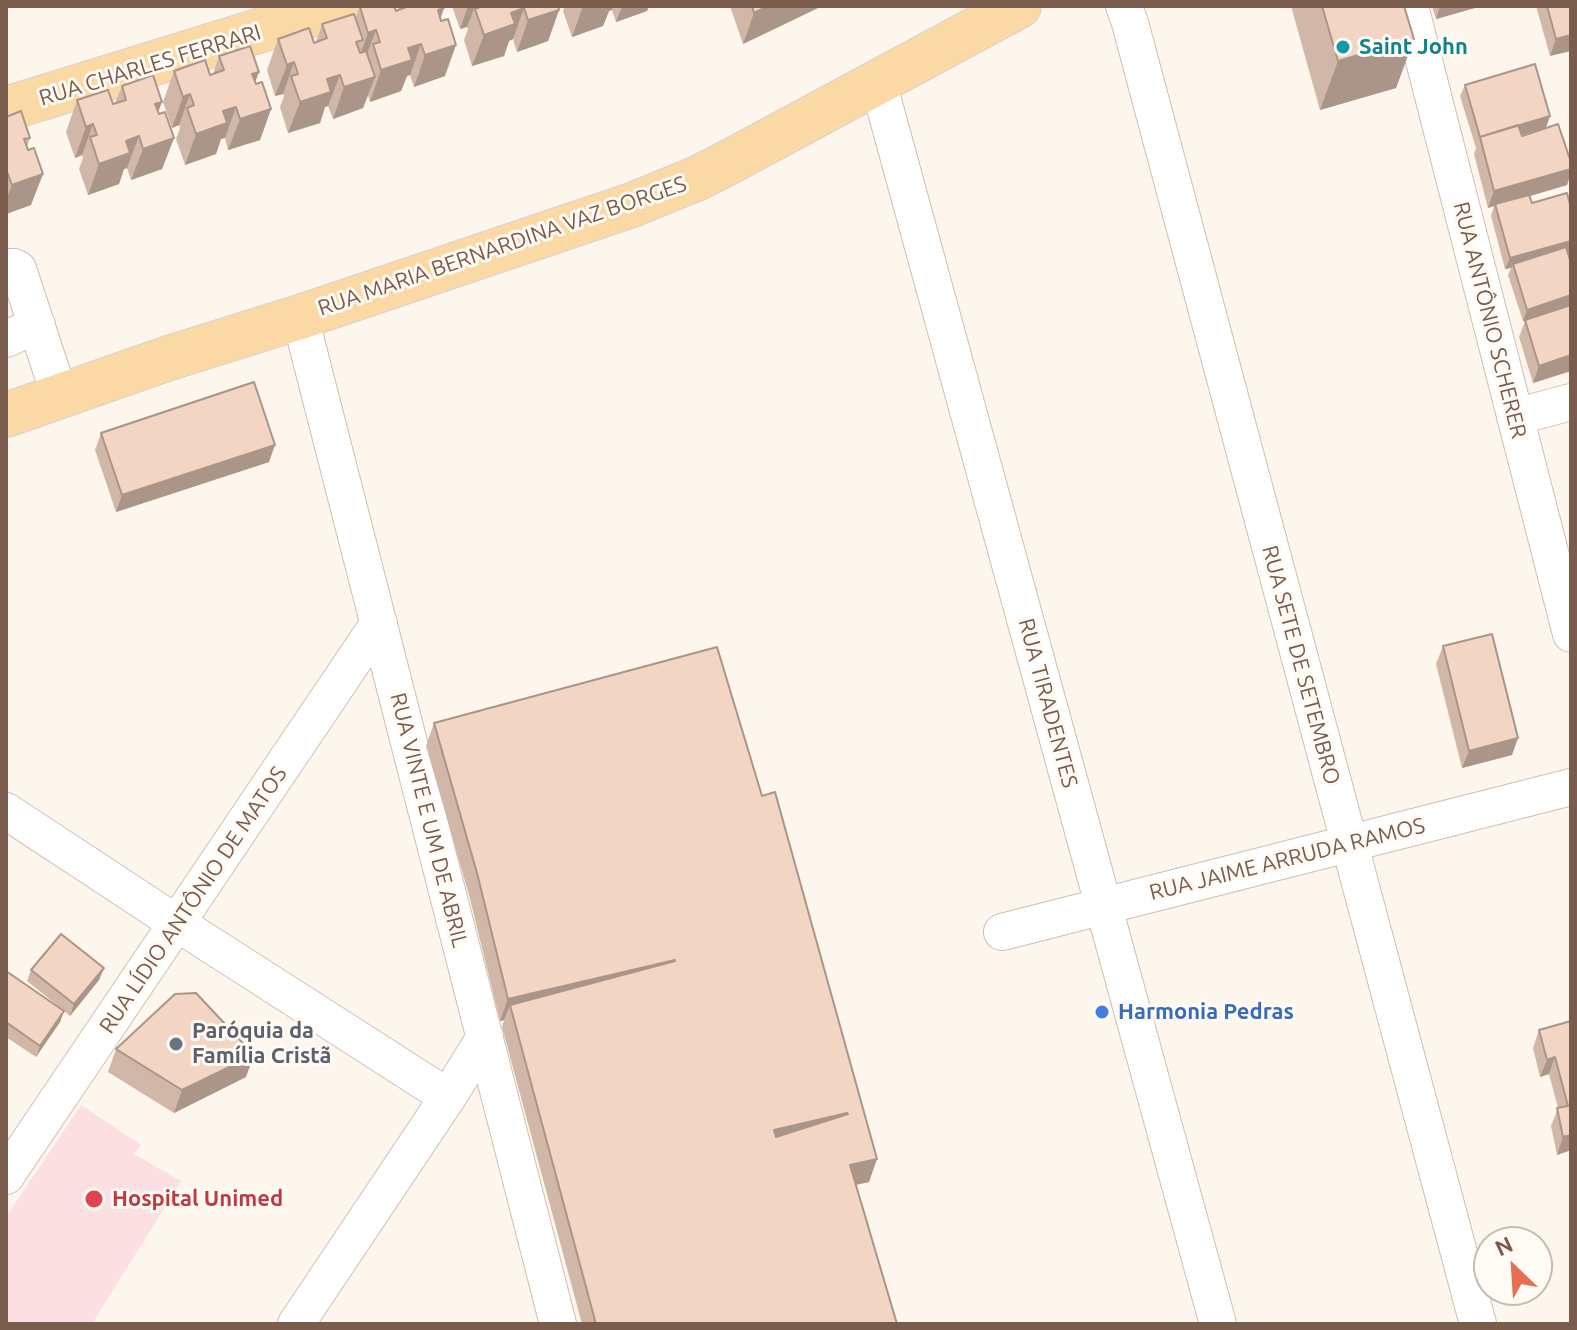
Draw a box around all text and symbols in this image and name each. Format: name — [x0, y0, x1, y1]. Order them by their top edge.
street label: RUA CHARLES FERRARI — [36, 19, 264, 111]
place label: Saint John — [1359, 34, 1468, 60]
marker: Saint John — [1334, 38, 1352, 56]
street label: RUA MARIA BERNARDINA VAZ BORGES — [314, 170, 690, 322]
street label: RUA ANTÔNIO SCHERER — [1448, 199, 1532, 441]
street label: RUA SETE DE SETEMBRO — [1256, 542, 1346, 788]
street label: RUA TIRADENTES — [1013, 615, 1083, 791]
street label: RUA VINTE E UM DE ABRIL — [385, 690, 473, 950]
street label: RUA LÍDIO ANTÔNIO DE MATOS — [94, 762, 292, 1038]
street label: RUA JAIME ARRUDA RAMOS — [1147, 812, 1427, 906]
place label: Harmonia Pedras — [1118, 999, 1294, 1025]
marker: Harmonia Pedras — [1093, 1003, 1111, 1021]
place label: Paróquia da Família Cristã — [192, 1018, 331, 1070]
marker: Paróquia da Família Cristã — [167, 1035, 185, 1053]
place label: Hospital Unimed — [112, 1186, 283, 1212]
marker: Hospital Unimed — [83, 1188, 105, 1210]
north arrow — [1473, 1226, 1553, 1306]
text: N — [1491, 1231, 1516, 1260]

